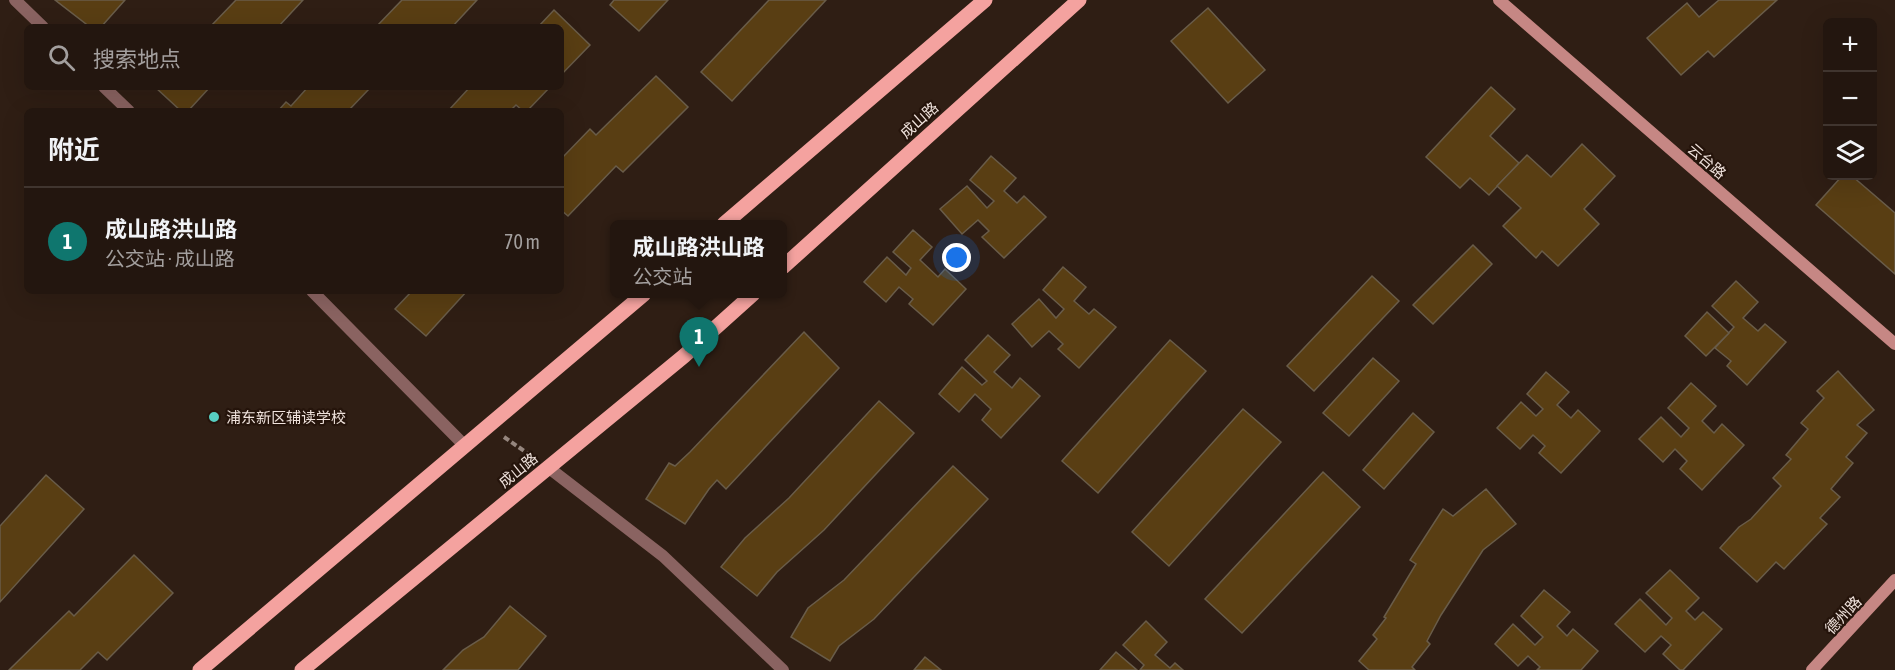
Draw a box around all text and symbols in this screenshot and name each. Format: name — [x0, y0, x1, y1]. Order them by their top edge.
map controls — [1823, 18, 1877, 180]
button: + — [1823, 18, 1877, 72]
search box — [24, 24, 564, 90]
icon: search — [45, 41, 78, 74]
text: 搜索地点 — [93, 46, 181, 72]
button: − — [1823, 72, 1877, 126]
street label: 成山路 — [897, 99, 941, 141]
button: layers — [1823, 126, 1877, 180]
text: 附近 — [48, 135, 100, 165]
street label: 云台路 — [1684, 140, 1730, 182]
text: 成山路洪山路 — [105, 216, 237, 242]
popup — [610, 220, 787, 298]
text: 1 — [63, 230, 72, 253]
text: 70 m — [504, 230, 540, 253]
text: 成山路洪山路 — [632, 234, 765, 260]
your location — [942, 243, 971, 272]
text: 公交站 · 成山路 — [105, 247, 235, 270]
text: 公交站 — [632, 265, 692, 288]
pin: 1 — [680, 318, 718, 367]
place label: 浦东新区辅读学校 — [226, 409, 346, 426]
marker: 浦东新区辅读学校 — [207, 410, 221, 424]
street label: 成山路 — [495, 449, 541, 491]
street label: 德州路 — [1821, 593, 1865, 637]

